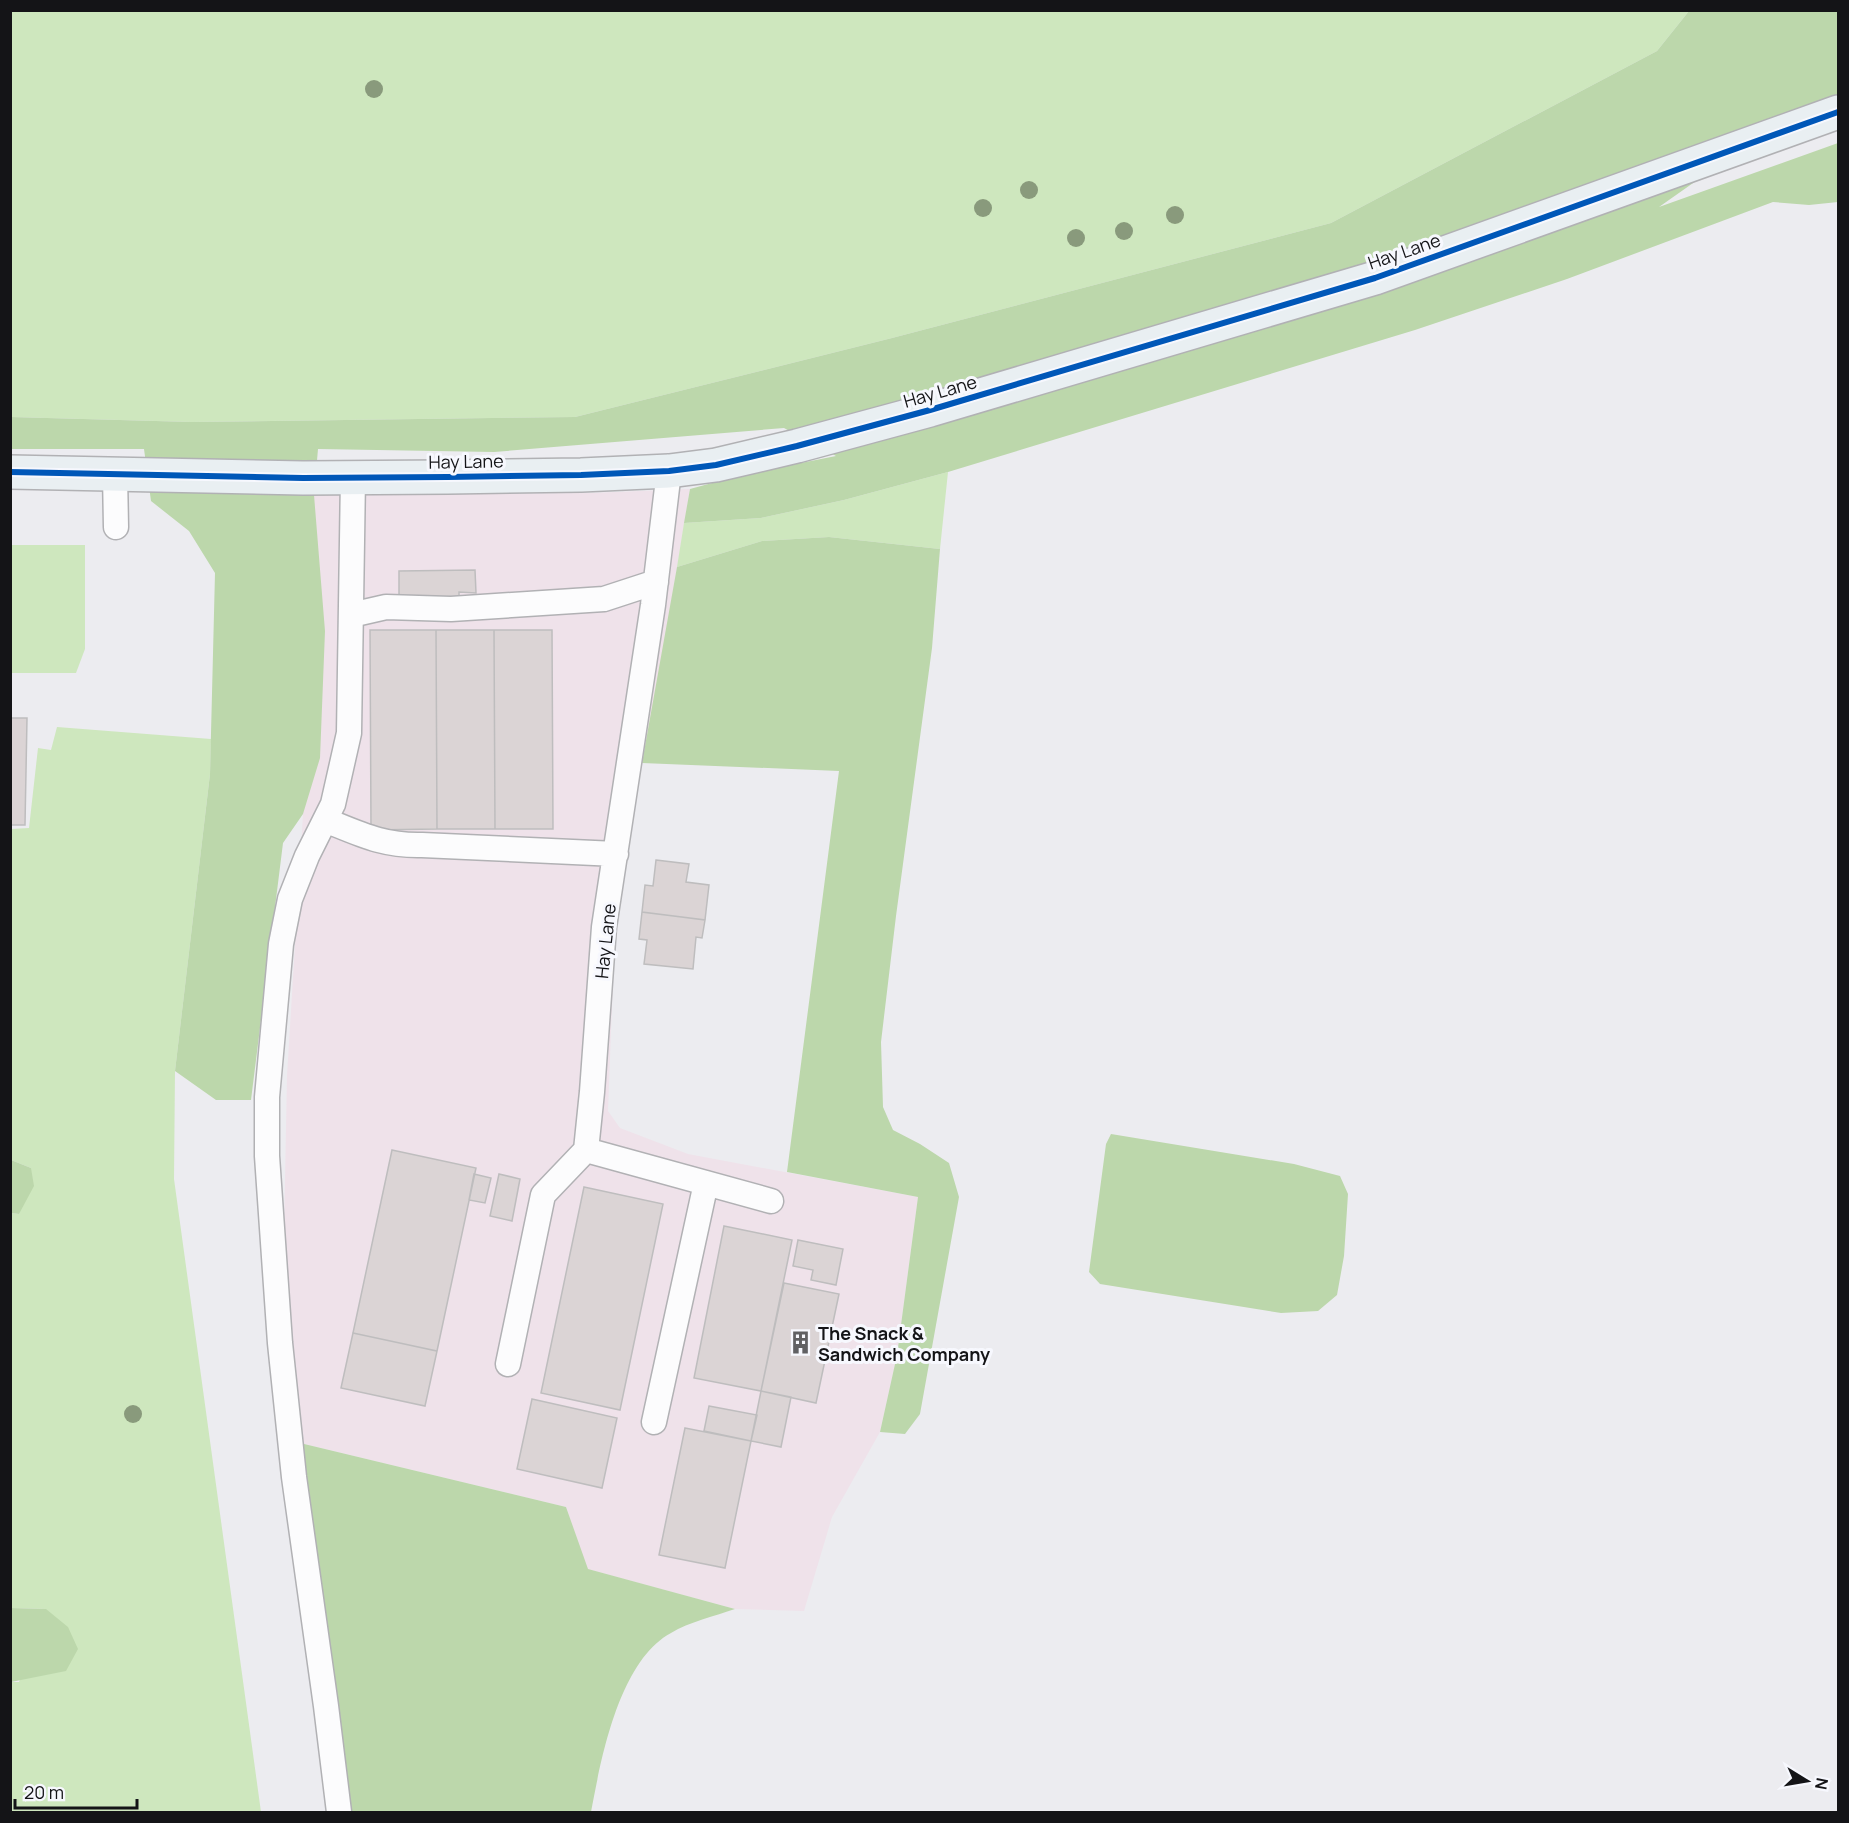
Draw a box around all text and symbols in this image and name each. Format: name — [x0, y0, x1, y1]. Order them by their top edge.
street label: Hay Lane — [1365, 227, 1443, 275]
street label: Hay Lane — [901, 369, 979, 413]
street label: Hay Lane — [428, 448, 504, 474]
street label: Hay Lane — [589, 902, 621, 980]
place label: The Snack & Sandwich Company — [818, 1321, 990, 1366]
building icon: The Snack & Sandwich Company — [787, 1330, 813, 1356]
north arrow — [1777, 1751, 1837, 1811]
scale bar — [15, 1772, 136, 1810]
text: N — [1810, 1776, 1834, 1792]
text: 20 m — [24, 1780, 64, 1804]

